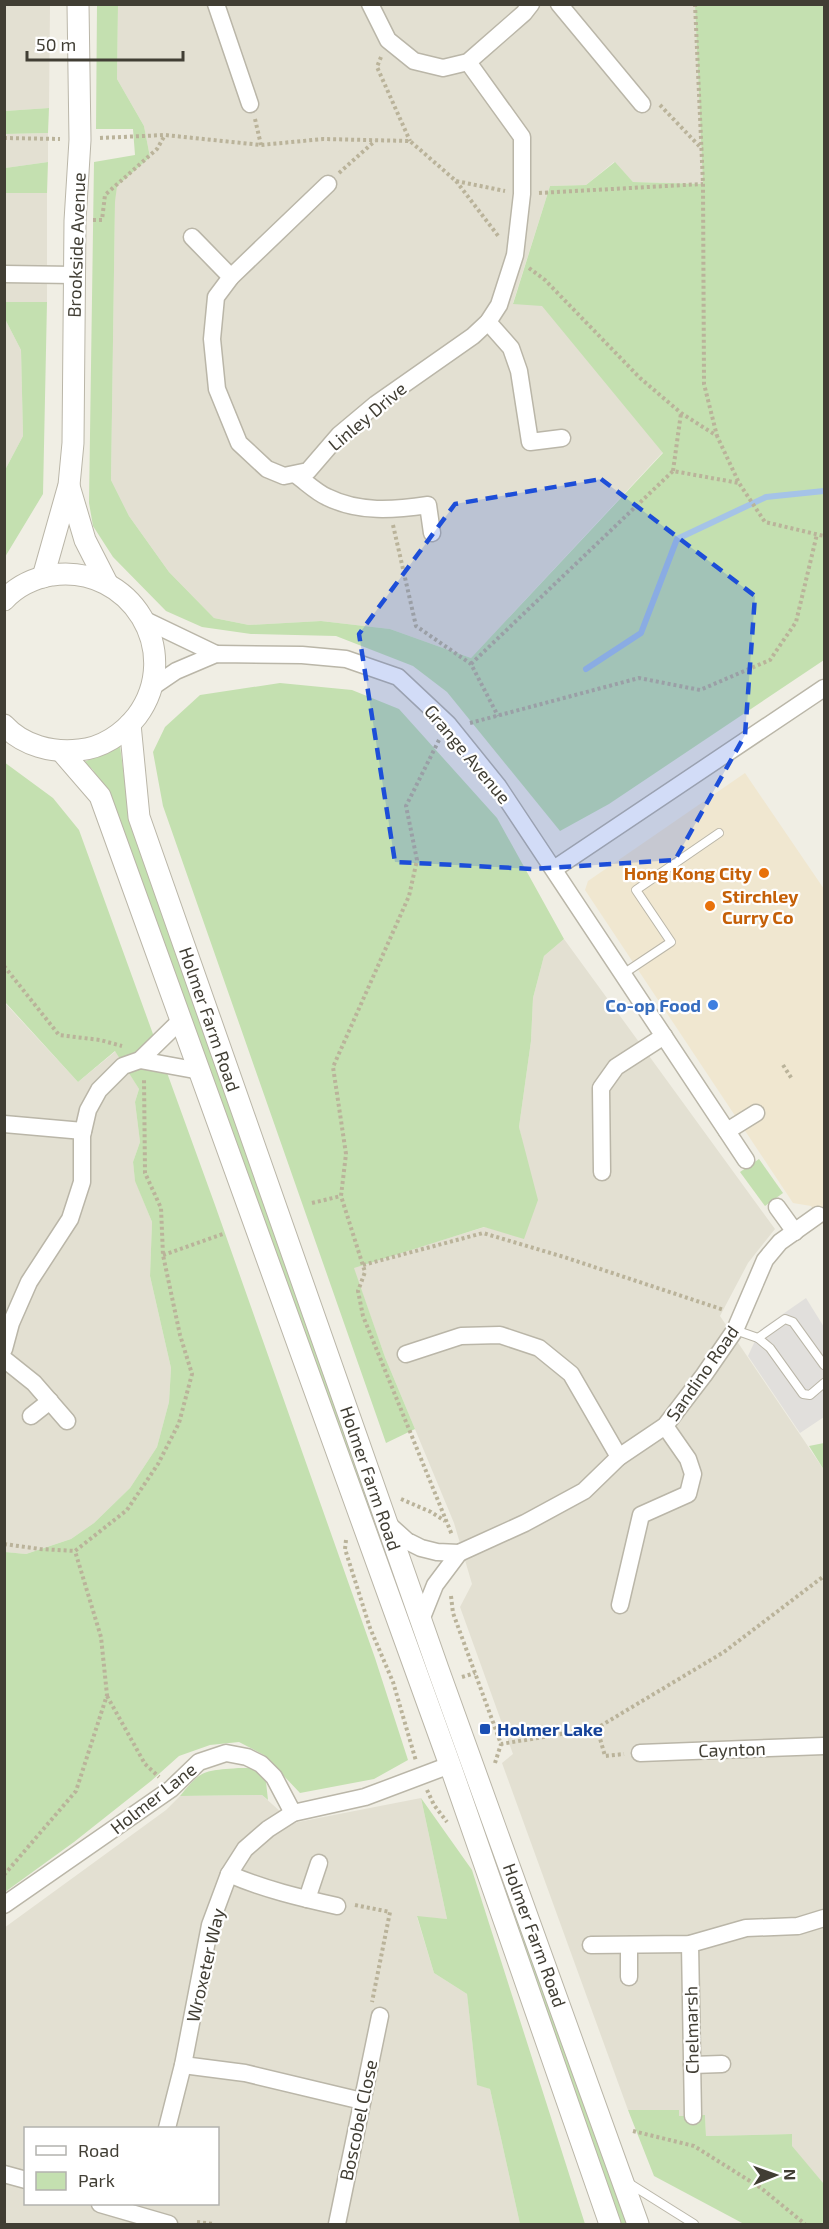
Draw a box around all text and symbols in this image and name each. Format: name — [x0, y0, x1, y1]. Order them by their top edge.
scale bar — [27, 24, 183, 62]
text: 50 m — [36, 33, 76, 55]
street label: Brookside Avenue — [62, 172, 90, 318]
street label: Linley Drive — [324, 377, 410, 455]
street label: Grange Avenue — [420, 700, 516, 808]
place label: Hong Kong City — [624, 862, 753, 884]
marker: Hong Kong City — [757, 866, 771, 880]
place label: Stirchley Curry Co — [722, 885, 799, 928]
marker: Stirchley Curry Co — [703, 899, 717, 913]
street label: Holmer Farm Road — [175, 944, 245, 1094]
place label: Co-op Food — [605, 994, 701, 1016]
marker: Co-op Food — [706, 998, 720, 1012]
street label: Sandino Road — [661, 1321, 743, 1425]
street label: Holmer Farm Road — [336, 1403, 406, 1553]
place label: Holmer Lake — [497, 1718, 603, 1740]
marker: Holmer Lake — [478, 1722, 492, 1736]
street label: Caynton — [698, 1737, 766, 1761]
street label: Holmer Lane — [106, 1758, 200, 1838]
street label: Holmer Farm Road — [499, 1860, 571, 2010]
street label: Wroxeter Way — [181, 1905, 229, 2024]
street label: Chelmarsh — [679, 1986, 703, 2074]
street label: Boscobel Close — [334, 2058, 382, 2182]
legend — [24, 2127, 219, 2205]
text: Road — [78, 2139, 119, 2161]
north arrow — [745, 2145, 805, 2205]
text: Park — [78, 2169, 115, 2191]
text: N — [781, 2169, 800, 2181]

